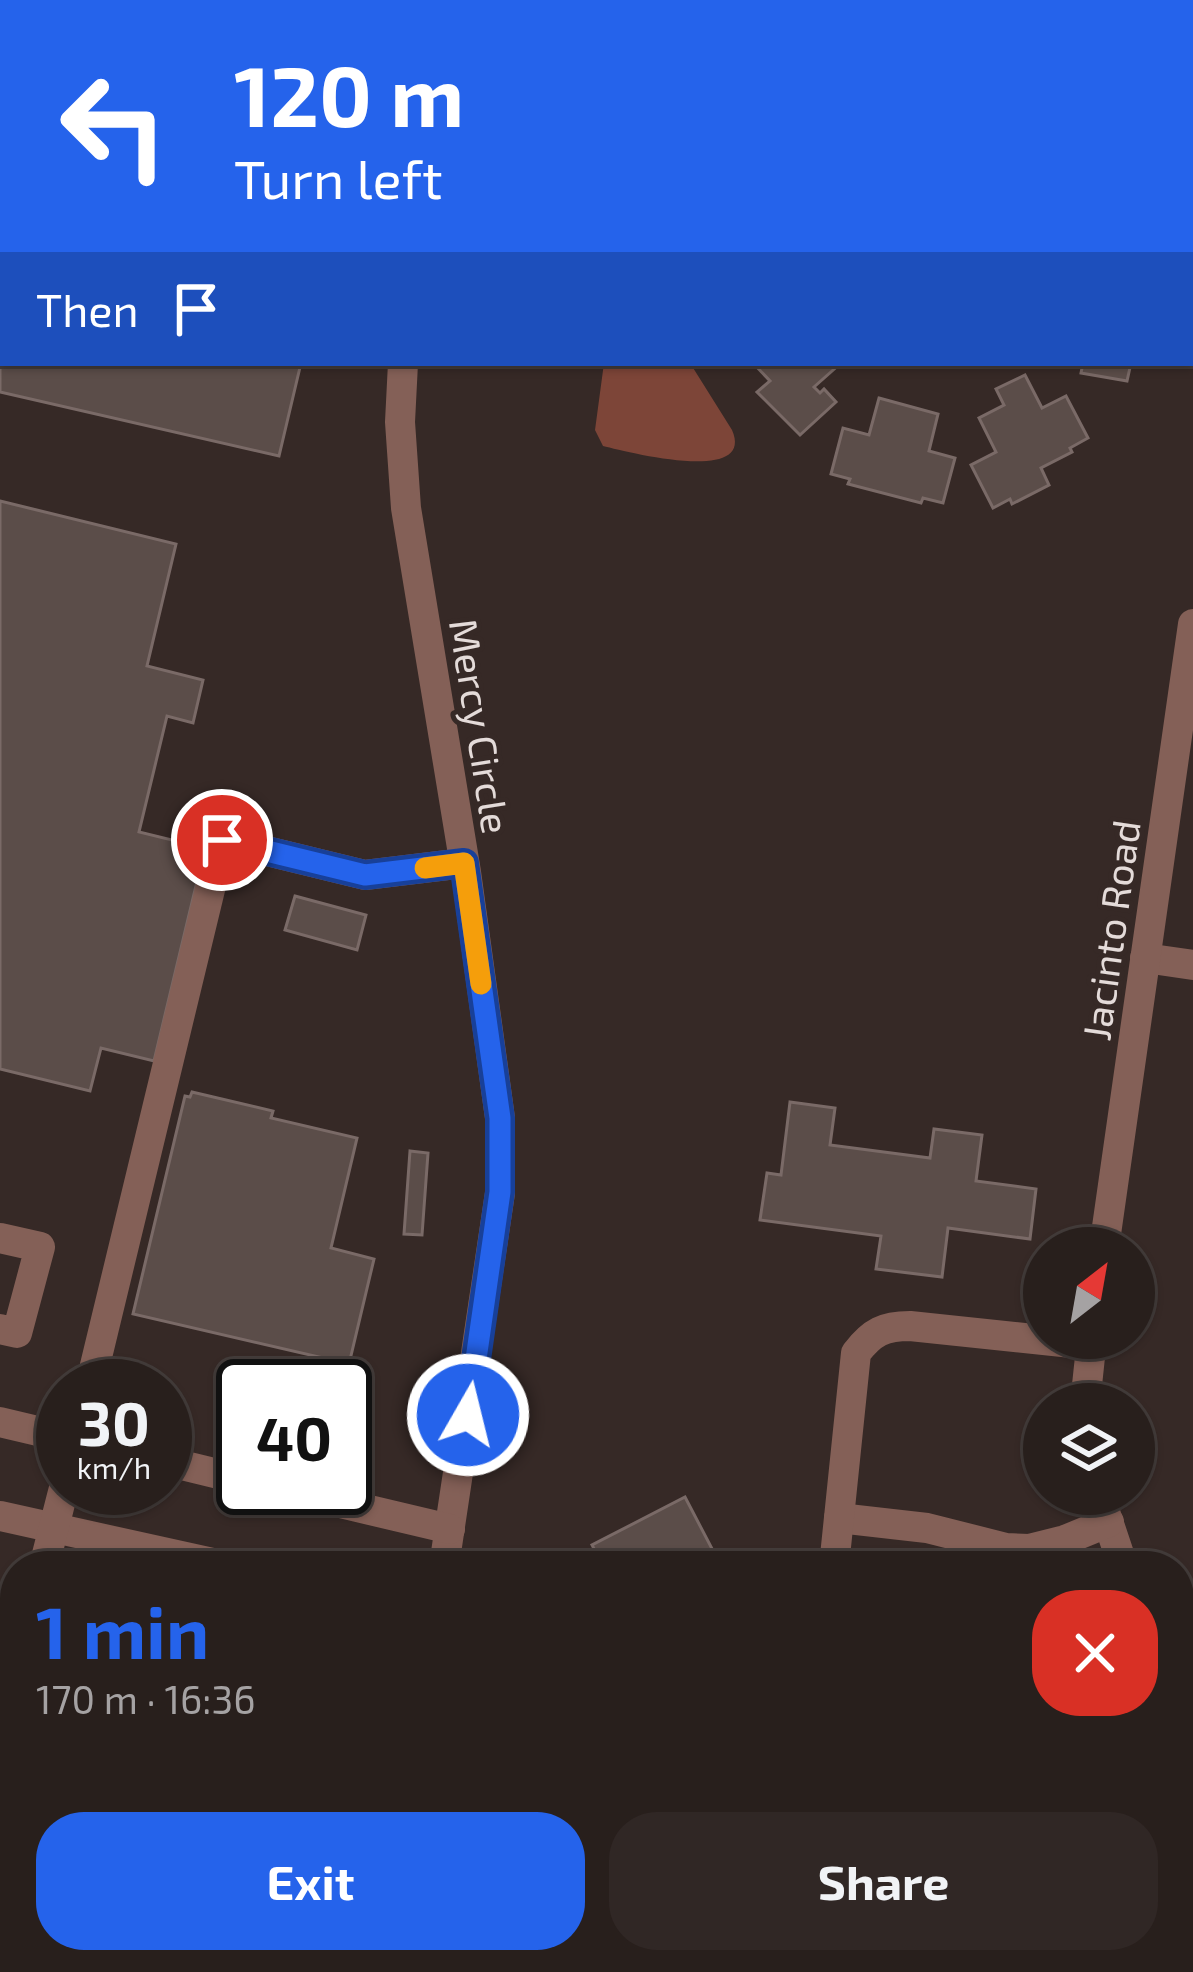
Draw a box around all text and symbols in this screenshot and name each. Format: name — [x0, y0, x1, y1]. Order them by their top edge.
text: 120 m — [234, 43, 464, 144]
icon: left — [36, 48, 192, 204]
text: Turn left — [234, 145, 443, 210]
icon: arrive — [163, 276, 229, 342]
text: Then — [36, 282, 139, 336]
street label: Mercy Circle — [441, 615, 521, 837]
pin — [171, 789, 273, 891]
icon: arrive — [189, 807, 255, 873]
street label: Jacinto Road — [1071, 817, 1149, 1043]
north arrow — [1023, 1227, 1155, 1359]
map controls — [1023, 1227, 1155, 1515]
position arrow — [405, 1352, 531, 1478]
speed limit sign: 40 — [216, 1359, 372, 1515]
button: layers — [1023, 1383, 1155, 1515]
text: 30 — [78, 1386, 150, 1458]
text: km/h — [77, 1449, 151, 1485]
text: 1 min — [36, 1587, 209, 1673]
button: close — [1032, 1590, 1158, 1716]
text: 170 m · 16:36 — [36, 1675, 256, 1722]
button: Exit — [36, 1812, 585, 1950]
button: Share — [609, 1812, 1158, 1950]

